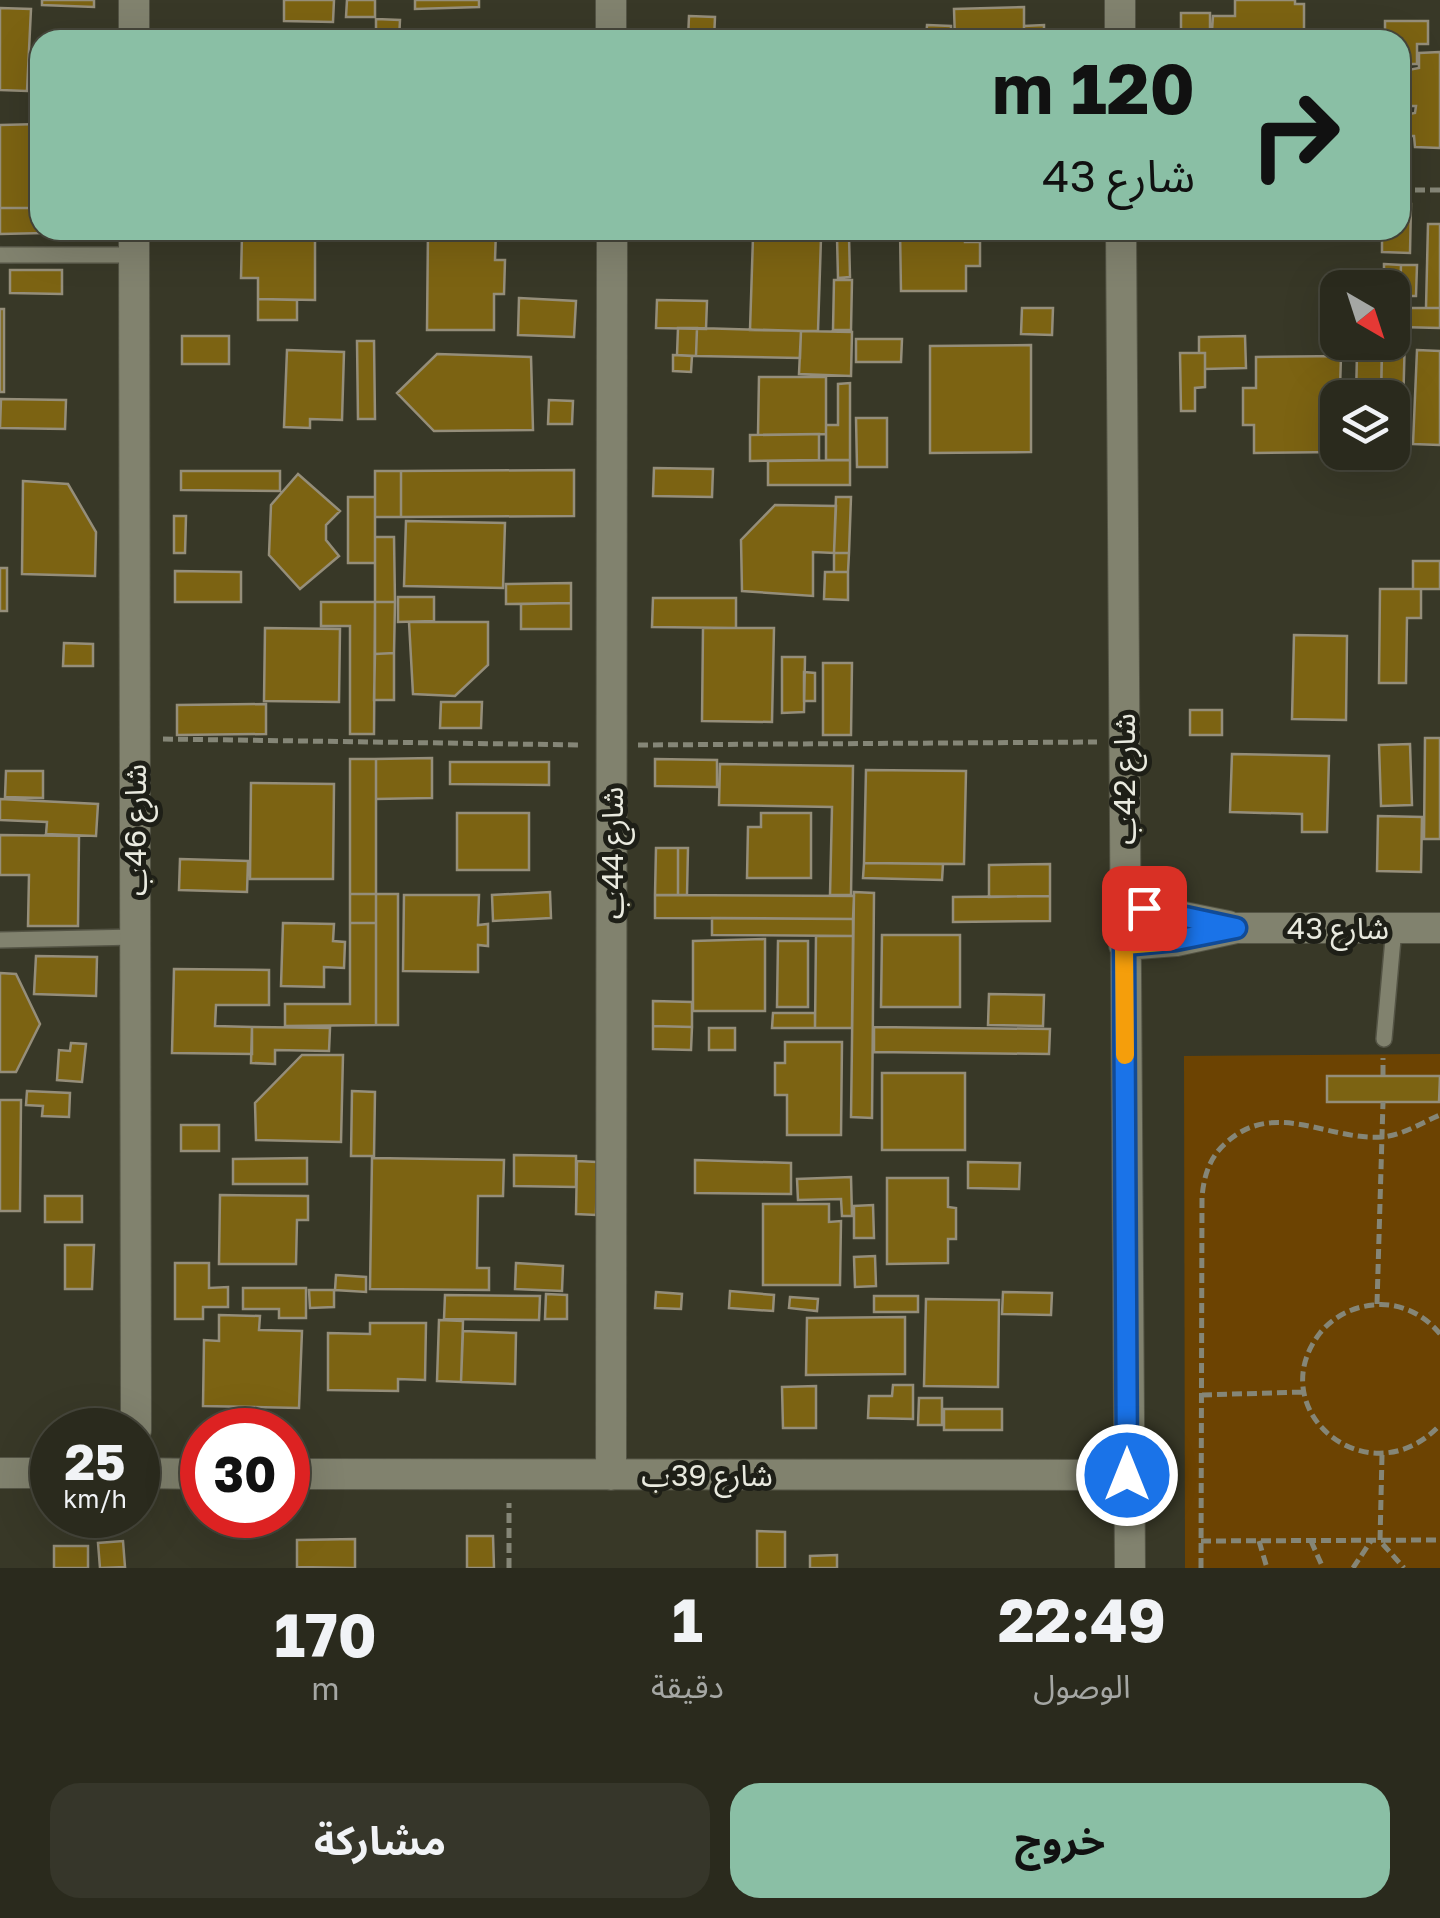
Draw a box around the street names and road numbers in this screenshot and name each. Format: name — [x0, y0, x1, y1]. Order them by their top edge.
street label: شارع 42ب — [1106, 713, 1147, 845]
street label: شارع 46ب — [117, 764, 158, 896]
street label: شارع 44ب — [594, 787, 635, 919]
street label: شارع 43 — [1287, 910, 1389, 951]
street label: شارع 39ب — [641, 1457, 773, 1498]

